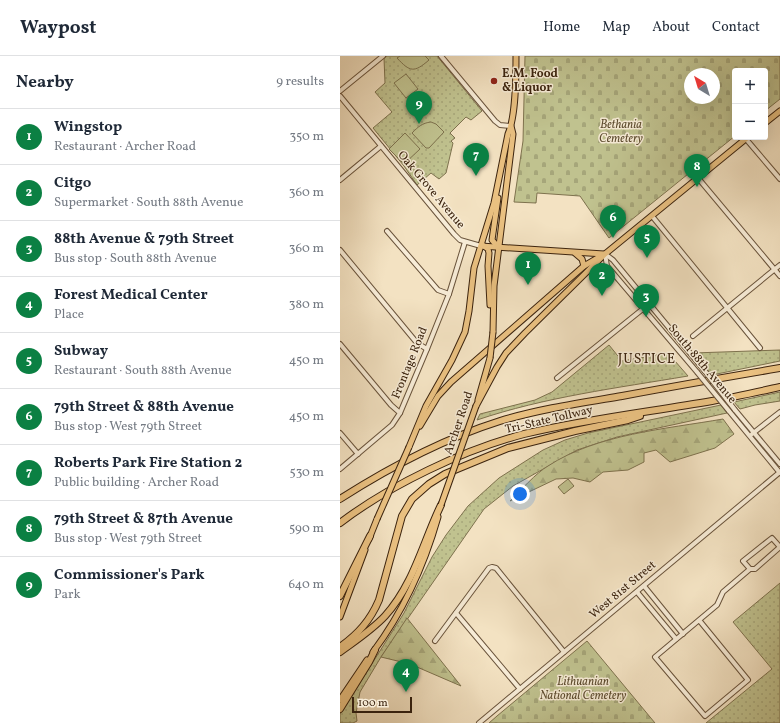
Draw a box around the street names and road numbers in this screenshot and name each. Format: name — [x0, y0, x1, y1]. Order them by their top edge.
street label: Oak Grove Avenue — [394, 148, 469, 233]
street label: South 88th Avenue — [664, 321, 740, 407]
street label: Frontage Road — [388, 324, 432, 401]
street label: Archer Road — [441, 389, 477, 457]
street label: Tri-State Tollway — [504, 402, 595, 438]
street label: West 81st Street — [586, 557, 660, 623]

